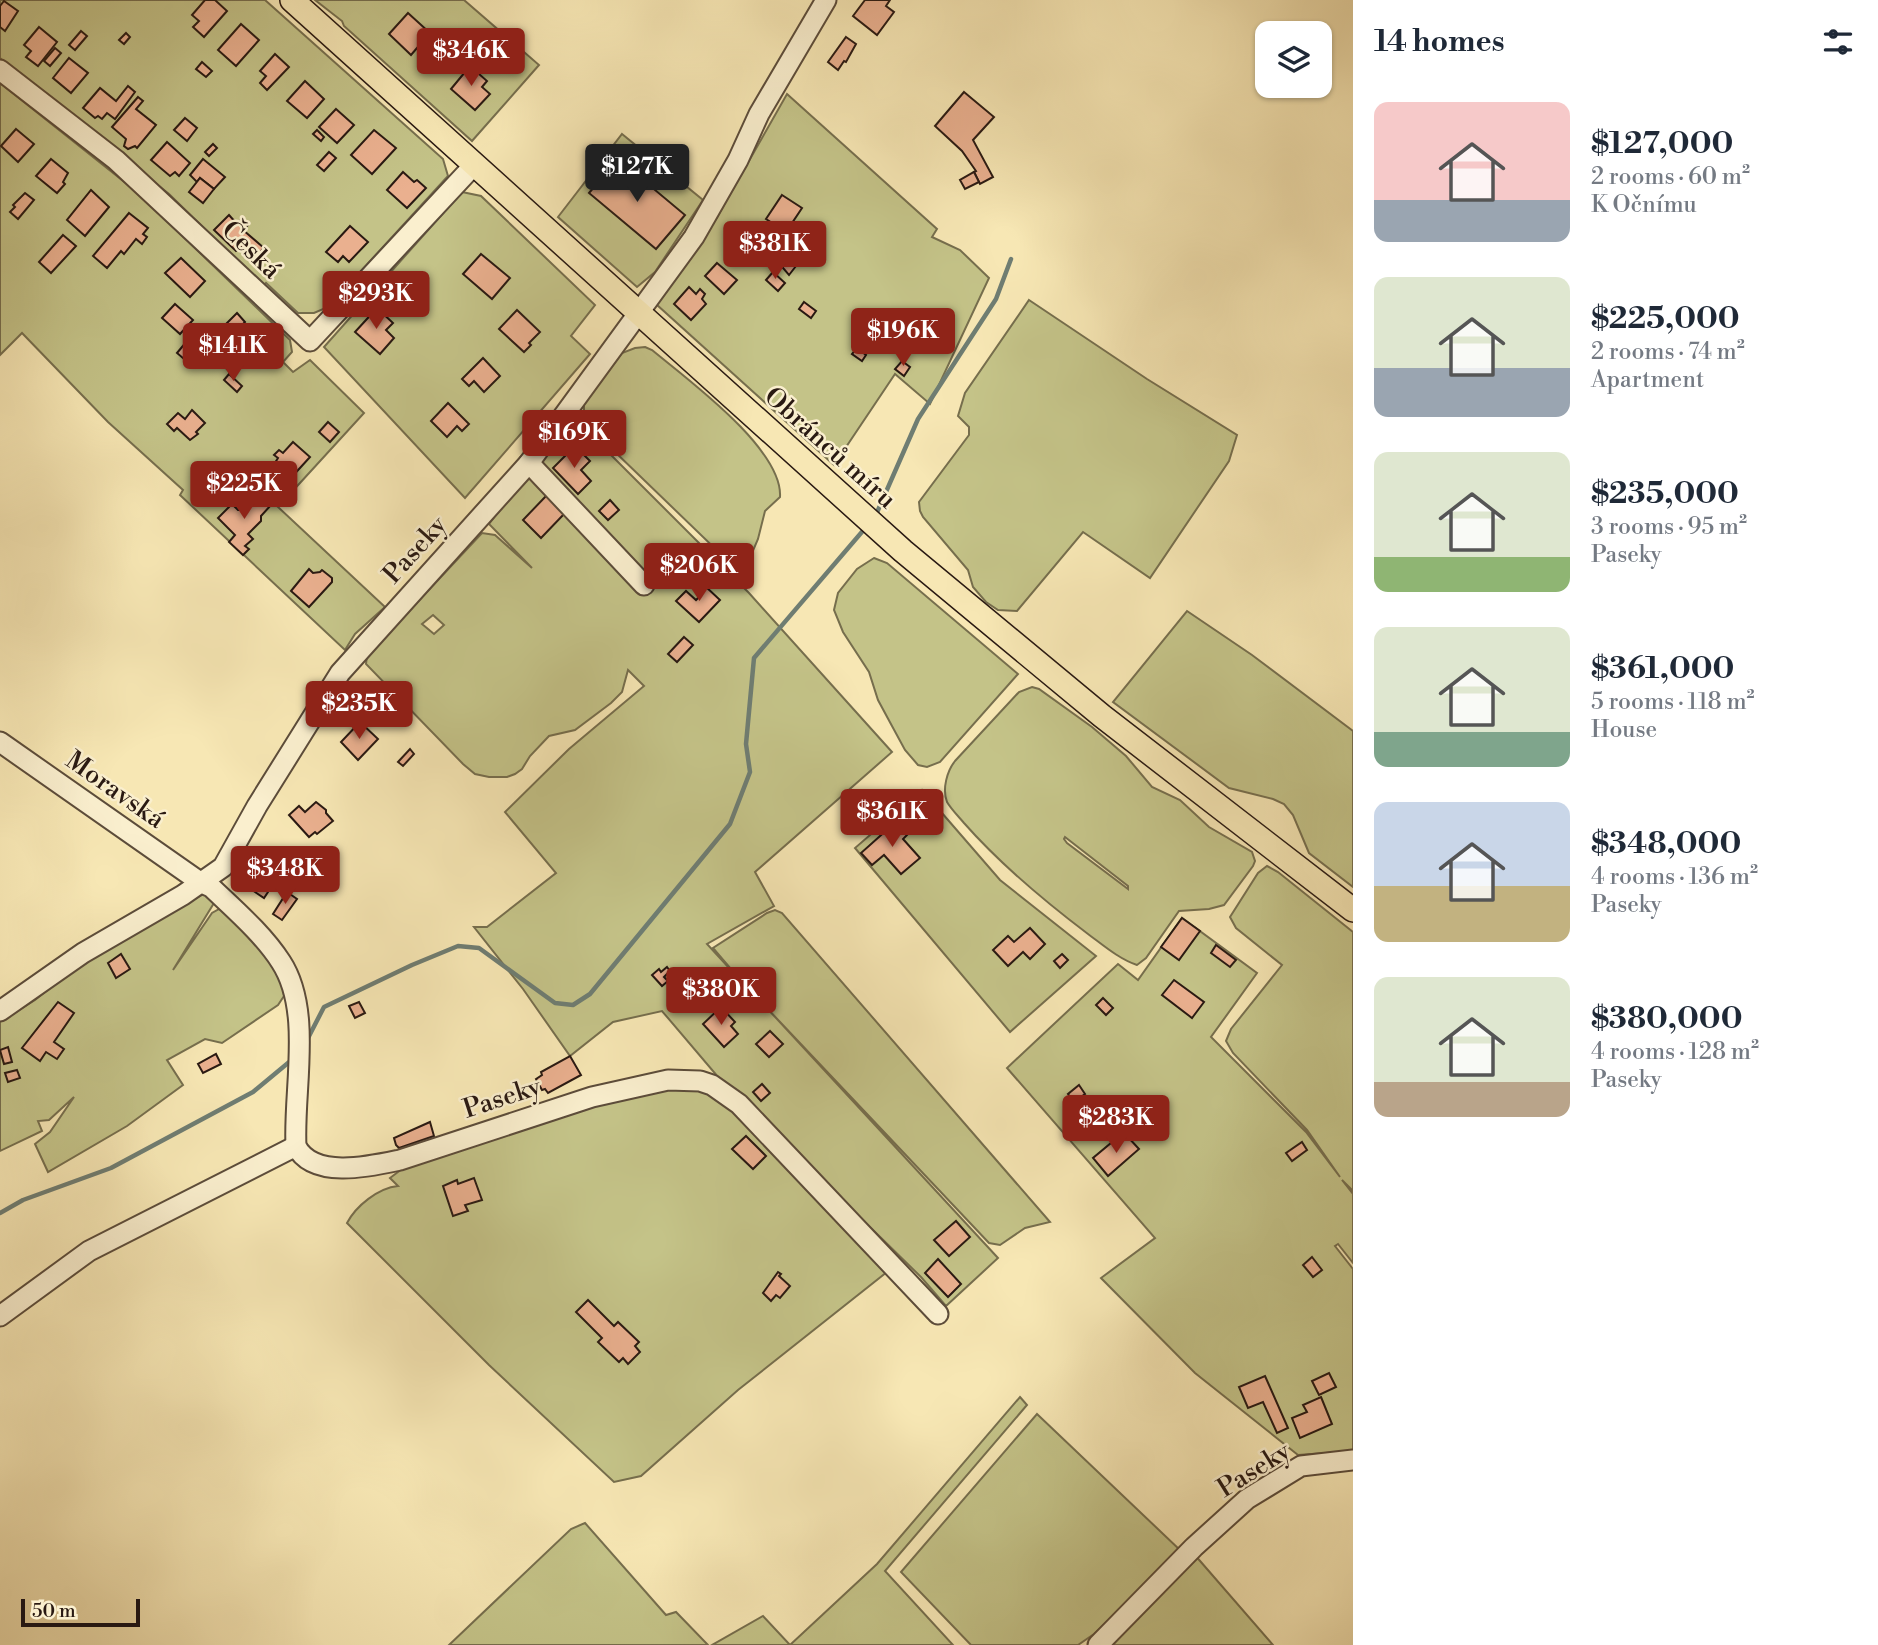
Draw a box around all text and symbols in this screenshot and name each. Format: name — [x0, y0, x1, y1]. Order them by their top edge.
map controls — [1255, 21, 1332, 98]
button: layers — [1255, 21, 1332, 98]
text: 14 homes — [1374, 23, 1505, 61]
icon: filters — [1819, 23, 1857, 61]
pin: $346K — [422, 28, 520, 88]
text: $346K — [433, 37, 509, 65]
text: $127,000 — [1591, 125, 1733, 163]
icon: home — [1430, 130, 1514, 214]
pin: $127K — [588, 144, 686, 204]
text: $127K — [601, 153, 673, 181]
text: 2 rooms · 60 m² — [1591, 163, 1750, 191]
text: K Očnímu — [1591, 191, 1697, 219]
street label: Česká — [215, 213, 289, 286]
pin: $381K — [726, 222, 824, 281]
text: $381K — [739, 230, 811, 258]
pin: $293K — [327, 272, 425, 331]
text: $293K — [338, 280, 414, 308]
text: $225,000 — [1591, 300, 1740, 338]
icon: home — [1430, 305, 1514, 389]
pin: $196K — [854, 308, 952, 368]
text: $196K — [867, 317, 939, 345]
pin: $141K — [184, 324, 282, 383]
text: $141K — [199, 332, 267, 360]
text: 2 rooms · 74 m² — [1591, 338, 1745, 366]
text: Apartment — [1591, 366, 1704, 394]
street label: Obránců míru — [757, 380, 903, 516]
pin: $169K — [525, 410, 623, 470]
text: $169K — [538, 419, 610, 447]
pin: $225K — [195, 462, 293, 521]
text: $225K — [206, 470, 282, 498]
text: $235,000 — [1591, 475, 1739, 513]
icon: home — [1430, 480, 1514, 564]
street label: Paseky — [376, 509, 454, 590]
text: 3 rooms · 95 m² — [1591, 513, 1747, 541]
text: Paseky — [1591, 541, 1662, 569]
pin: $206K — [650, 544, 748, 603]
text: $206K — [660, 552, 738, 580]
text: $361,000 — [1591, 650, 1734, 688]
icon: home — [1430, 655, 1514, 739]
pin: $235K — [310, 682, 408, 741]
text: 5 rooms · 118 m² — [1591, 688, 1755, 716]
text: $235K — [322, 690, 396, 718]
text: House — [1591, 716, 1657, 744]
street label: Moravská — [59, 744, 171, 836]
pin: $361K — [843, 790, 941, 849]
text: $361K — [856, 798, 928, 826]
text: $348,000 — [1591, 825, 1741, 863]
icon: home — [1430, 830, 1514, 914]
pin: $348K — [236, 846, 334, 906]
text: $348K — [247, 855, 323, 883]
text: 4 rooms · 136 m² — [1591, 863, 1758, 891]
text: Paseky — [1591, 891, 1662, 919]
pin: $380K — [672, 968, 770, 1027]
text: $380K — [682, 976, 760, 1004]
text: $380,000 — [1591, 1000, 1742, 1038]
icon: home — [1430, 1005, 1514, 1089]
text: 4 rooms · 128 m² — [1591, 1038, 1759, 1066]
text: Paseky — [1591, 1066, 1662, 1094]
street label: Paseky — [459, 1070, 545, 1126]
pin: $283K — [1067, 1096, 1165, 1155]
text: $283K — [1078, 1104, 1154, 1132]
street label: Paseky — [1212, 1435, 1297, 1505]
scale bar — [21, 1596, 140, 1628]
text: 50 m — [32, 1599, 76, 1623]

